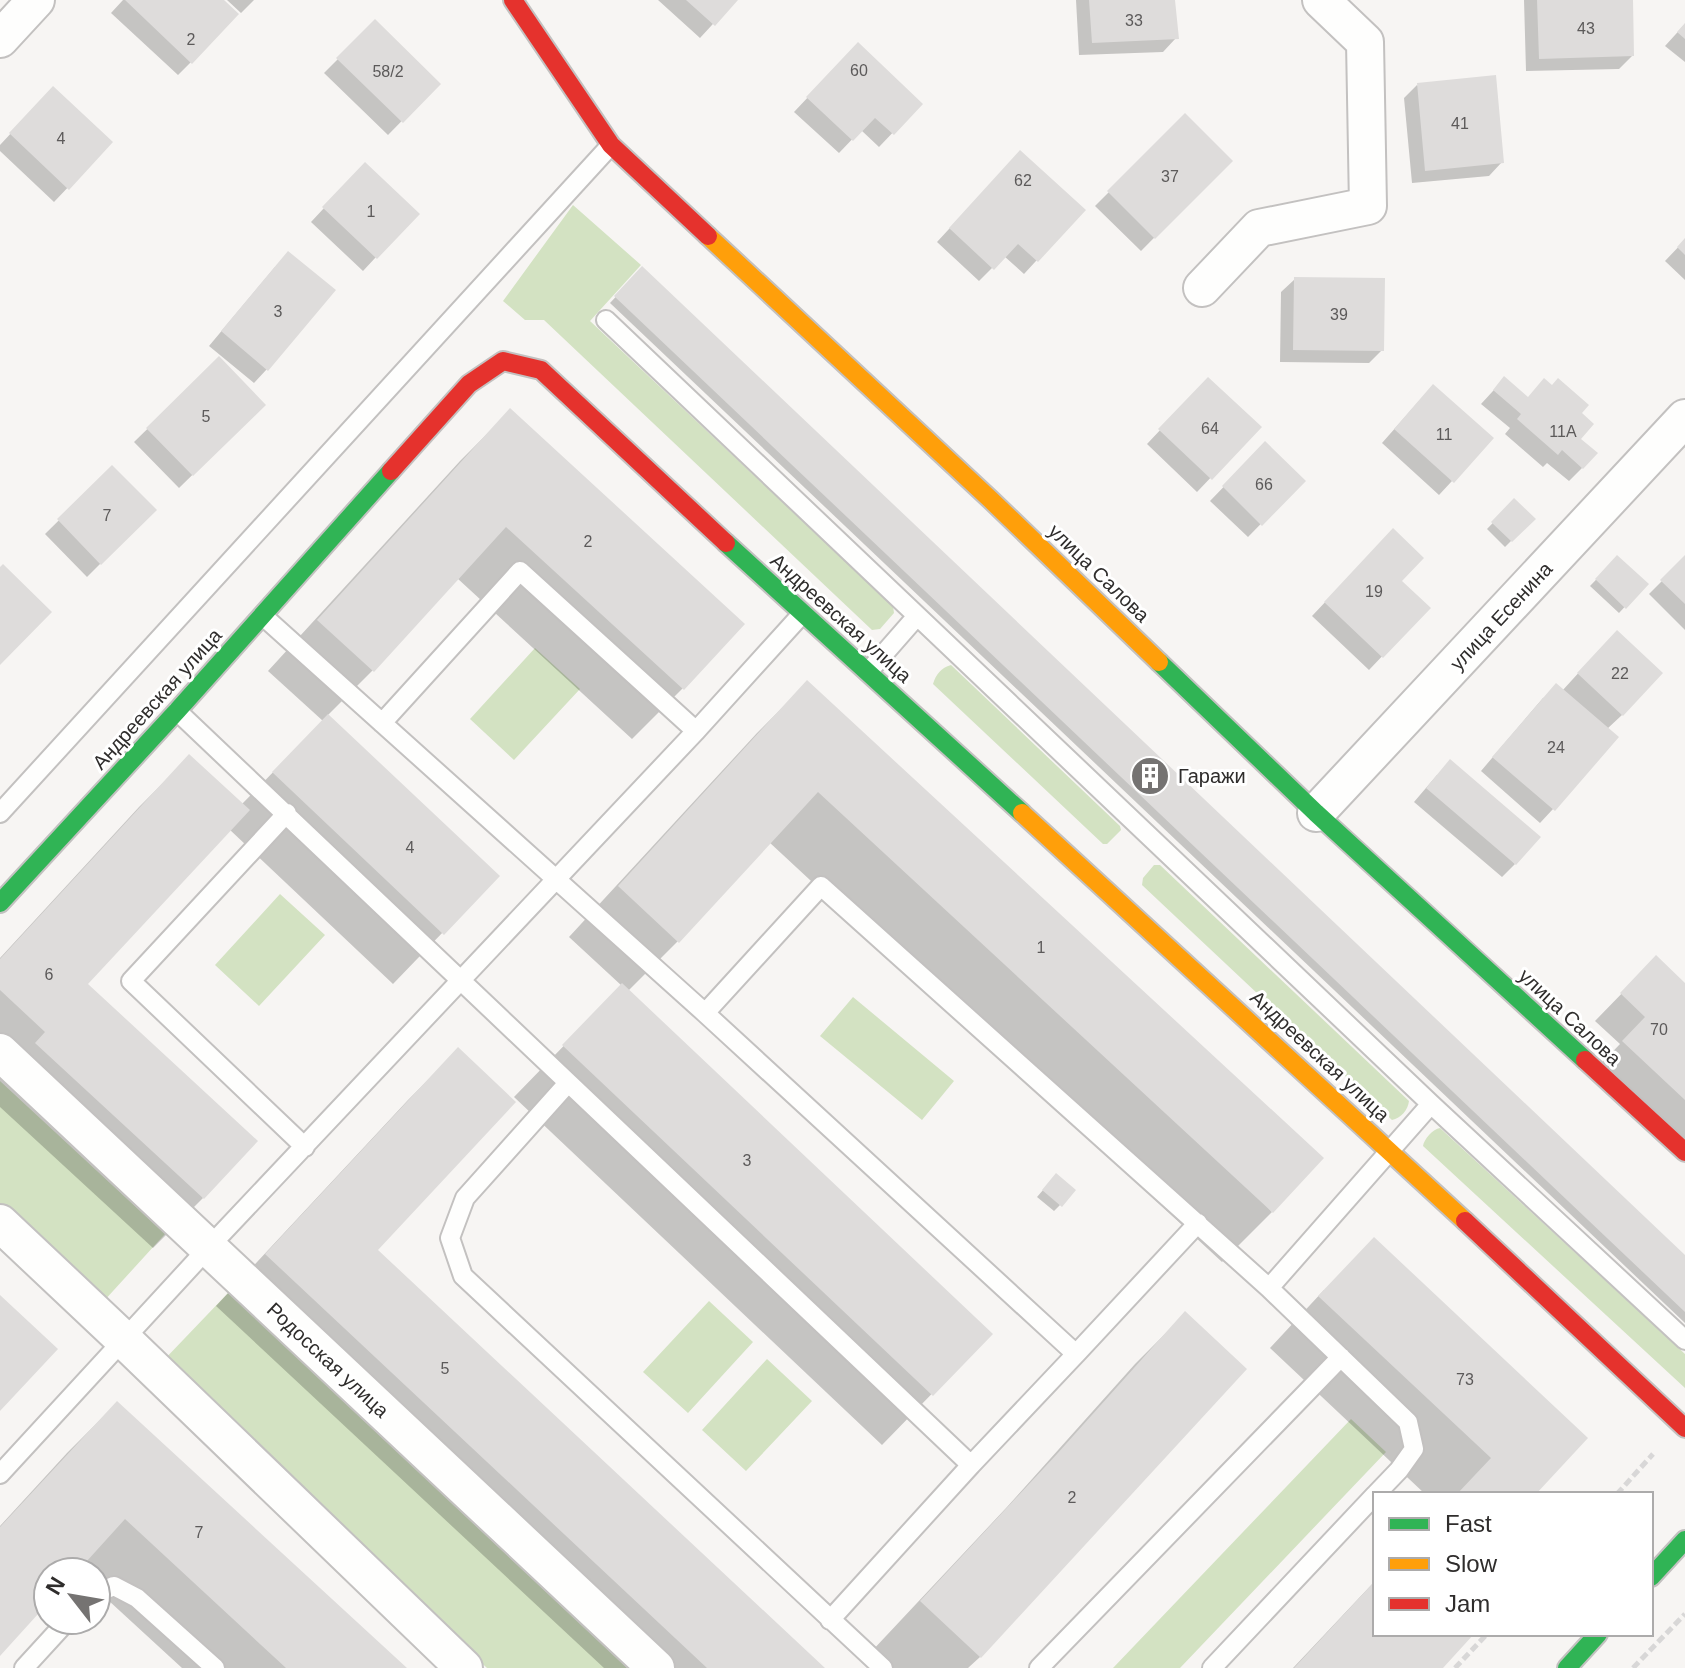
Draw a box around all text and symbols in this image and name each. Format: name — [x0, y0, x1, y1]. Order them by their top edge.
house number: 33 — [1125, 12, 1143, 29]
house number: 43 — [1577, 20, 1595, 37]
house number: 2 — [187, 31, 196, 48]
house number: 60 — [850, 62, 868, 79]
house number: 58/2 — [372, 63, 404, 80]
house number: 41 — [1451, 115, 1469, 132]
house number: 4 — [57, 130, 66, 147]
house number: 37 — [1161, 168, 1179, 185]
house number: 62 — [1014, 172, 1032, 189]
house number: 1 — [367, 203, 376, 220]
house number: 3 — [274, 303, 283, 320]
house number: 39 — [1330, 306, 1348, 323]
house number: 5 — [202, 408, 211, 425]
house number: 64 — [1201, 420, 1219, 437]
house number: 11А — [1549, 423, 1577, 440]
house number: 11 — [1436, 426, 1452, 443]
house number: 66 — [1255, 476, 1273, 493]
house number: 7 — [103, 507, 112, 524]
street label: улица Салова — [1044, 520, 1154, 627]
house number: 2 — [584, 533, 593, 550]
street label: Андреевская улица — [766, 549, 916, 687]
street label: улица Есенина — [1445, 557, 1557, 674]
house number: 19 — [1365, 583, 1383, 600]
street label: Андреевская улица — [88, 624, 226, 774]
house number: 22 — [1611, 665, 1629, 682]
house number: 24 — [1547, 739, 1565, 756]
building icon: Гаражи — [1129, 755, 1171, 797]
place label: Гаражи — [1178, 765, 1246, 787]
house number: 4 — [406, 839, 415, 856]
house number: 1 — [1037, 939, 1046, 956]
street label: улица Салова — [1515, 964, 1626, 1070]
house number: 6 — [45, 966, 54, 983]
street label: Андреевская улица — [1246, 986, 1395, 1127]
house number: 70 — [1650, 1021, 1668, 1038]
house number: 3 — [743, 1152, 752, 1169]
street label: Родосская улица — [263, 1298, 394, 1422]
house number: 5 — [441, 1360, 450, 1377]
house number: 73 — [1456, 1371, 1474, 1388]
house number: 2 — [1068, 1489, 1077, 1506]
legend — [1373, 1492, 1653, 1636]
text: Fast — [1445, 1510, 1492, 1537]
house number: 7 — [195, 1524, 204, 1541]
text: Slow — [1445, 1550, 1498, 1577]
north arrow — [32, 1556, 112, 1636]
text: N — [40, 1573, 70, 1599]
text: Jam — [1445, 1590, 1490, 1617]

